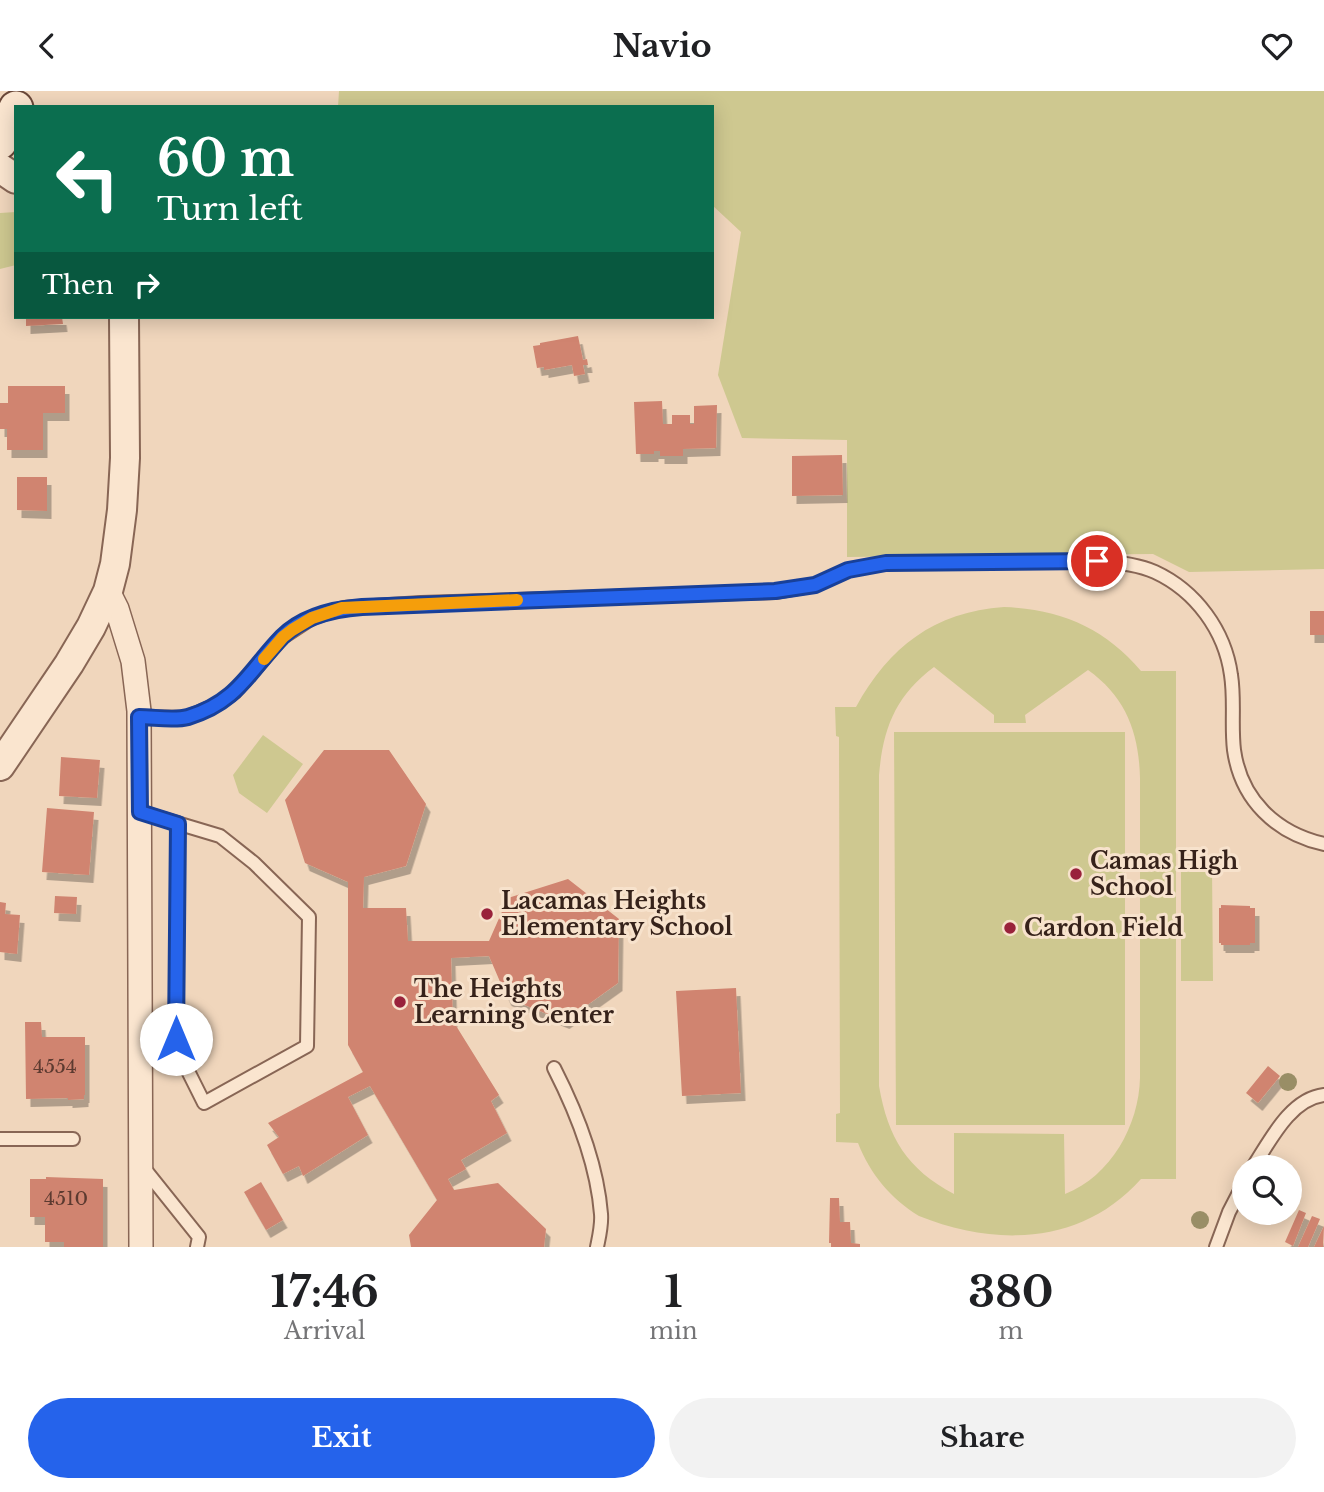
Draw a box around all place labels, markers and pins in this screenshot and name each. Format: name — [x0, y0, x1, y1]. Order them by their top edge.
pin — [1067, 531, 1127, 591]
place label: Camas High School — [1090, 847, 1239, 901]
marker: Camas High School — [1068, 866, 1084, 882]
place label: Lacamas Heights Elementary School — [501, 887, 733, 941]
marker: Lacamas Heights Elementary School — [479, 906, 495, 922]
place label: Cardon Field — [1024, 914, 1183, 942]
marker: Cardon Field — [1002, 920, 1018, 936]
place label: The Heights Learning Center — [414, 975, 614, 1029]
marker: The Heights Learning Center — [392, 994, 408, 1010]

